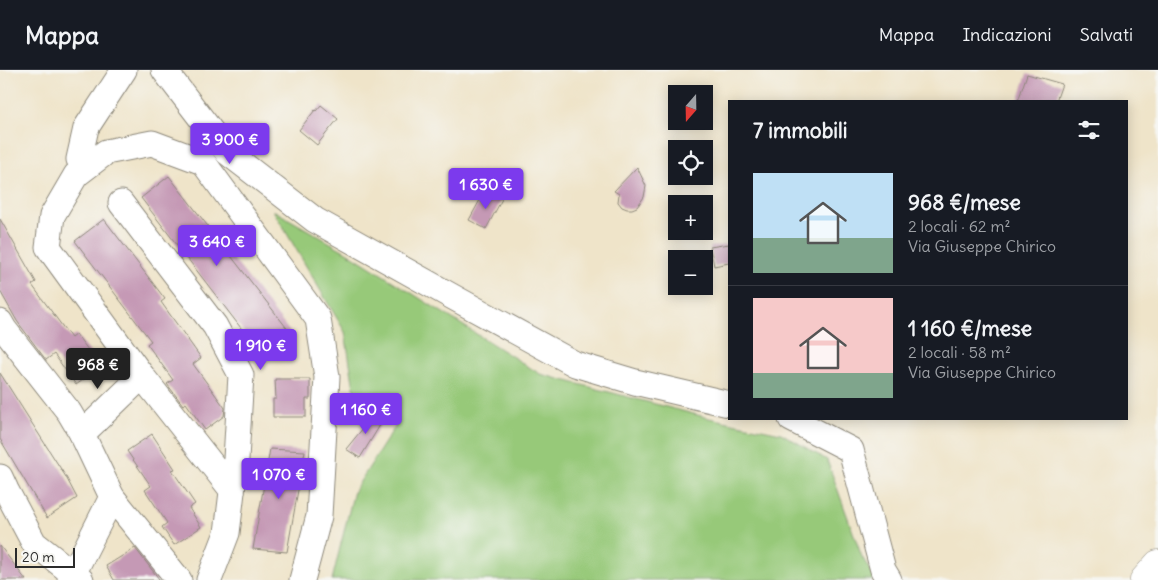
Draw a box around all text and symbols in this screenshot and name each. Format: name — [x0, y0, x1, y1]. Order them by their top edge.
text: Mappa — [25, 20, 99, 50]
text: Mappa — [879, 23, 934, 46]
text: Indicazioni — [962, 23, 1052, 46]
text: Salvati — [1080, 23, 1133, 46]
north arrow — [668, 85, 712, 130]
map controls — [668, 85, 713, 295]
icon: filters — [1075, 116, 1103, 144]
text: 7 immobili — [753, 117, 847, 144]
pin: 3 900 € — [184, 122, 276, 165]
text: 3 900 € — [201, 129, 259, 149]
button: locate — [668, 140, 713, 185]
pin: 1 630 € — [440, 168, 532, 210]
text: 1 630 € — [459, 174, 513, 194]
text: 968 €/mese — [908, 189, 1021, 216]
icon: home — [793, 193, 853, 253]
button: + — [668, 195, 713, 240]
text: 2 locali · 62 m² — [908, 216, 1010, 236]
pin: 3 640 € — [171, 224, 263, 267]
text: 3 640 € — [189, 231, 245, 251]
text: Via Giuseppe Chirico — [908, 236, 1056, 256]
button: − — [668, 250, 713, 295]
text: 1 160 €/mese — [908, 315, 1032, 342]
icon: home — [793, 318, 853, 378]
pin: 1 910 € — [215, 328, 307, 371]
text: 1 910 € — [236, 335, 286, 355]
text: 2 locali · 58 m² — [908, 342, 1011, 362]
pin: 968 € — [63, 348, 133, 390]
text: 968 € — [77, 354, 119, 374]
text: Via Giuseppe Chirico — [908, 362, 1056, 382]
pin: 1 160 € — [320, 392, 412, 435]
text: 1 160 € — [341, 399, 391, 419]
pin: 1 070 € — [233, 458, 325, 500]
text: 1 070 € — [253, 464, 305, 484]
scale bar — [15, 545, 75, 568]
text: 20 m — [22, 548, 55, 566]

